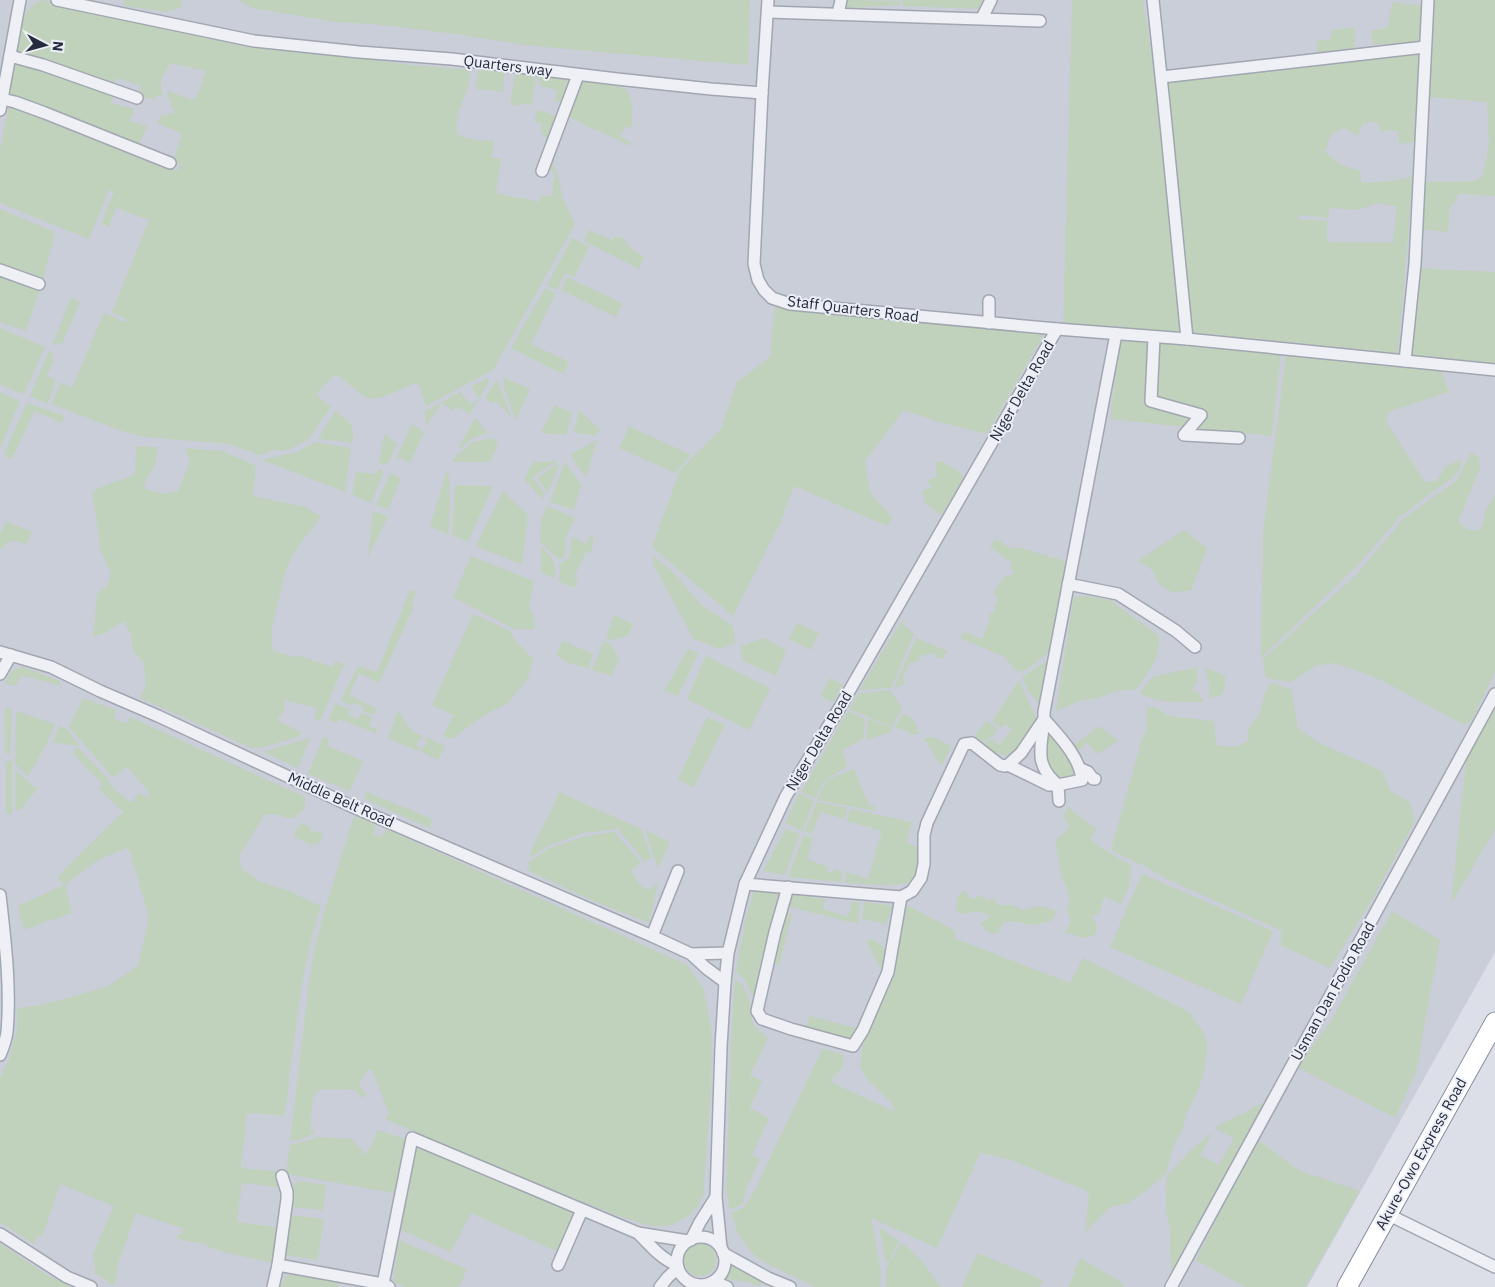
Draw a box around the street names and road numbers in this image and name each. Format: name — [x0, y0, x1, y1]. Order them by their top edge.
street label: Quarters way — [463, 51, 554, 80]
street label: Staff Quarters Road — [786, 291, 920, 326]
street label: Niger Delta Road — [985, 337, 1058, 444]
street label: Niger Delta Road — [781, 687, 856, 794]
street label: Middle Belt Road — [285, 768, 397, 832]
street label: Usman Dan Fodio Road — [1286, 918, 1379, 1064]
street label: Akure-Owo Express Road — [1371, 1074, 1470, 1233]

